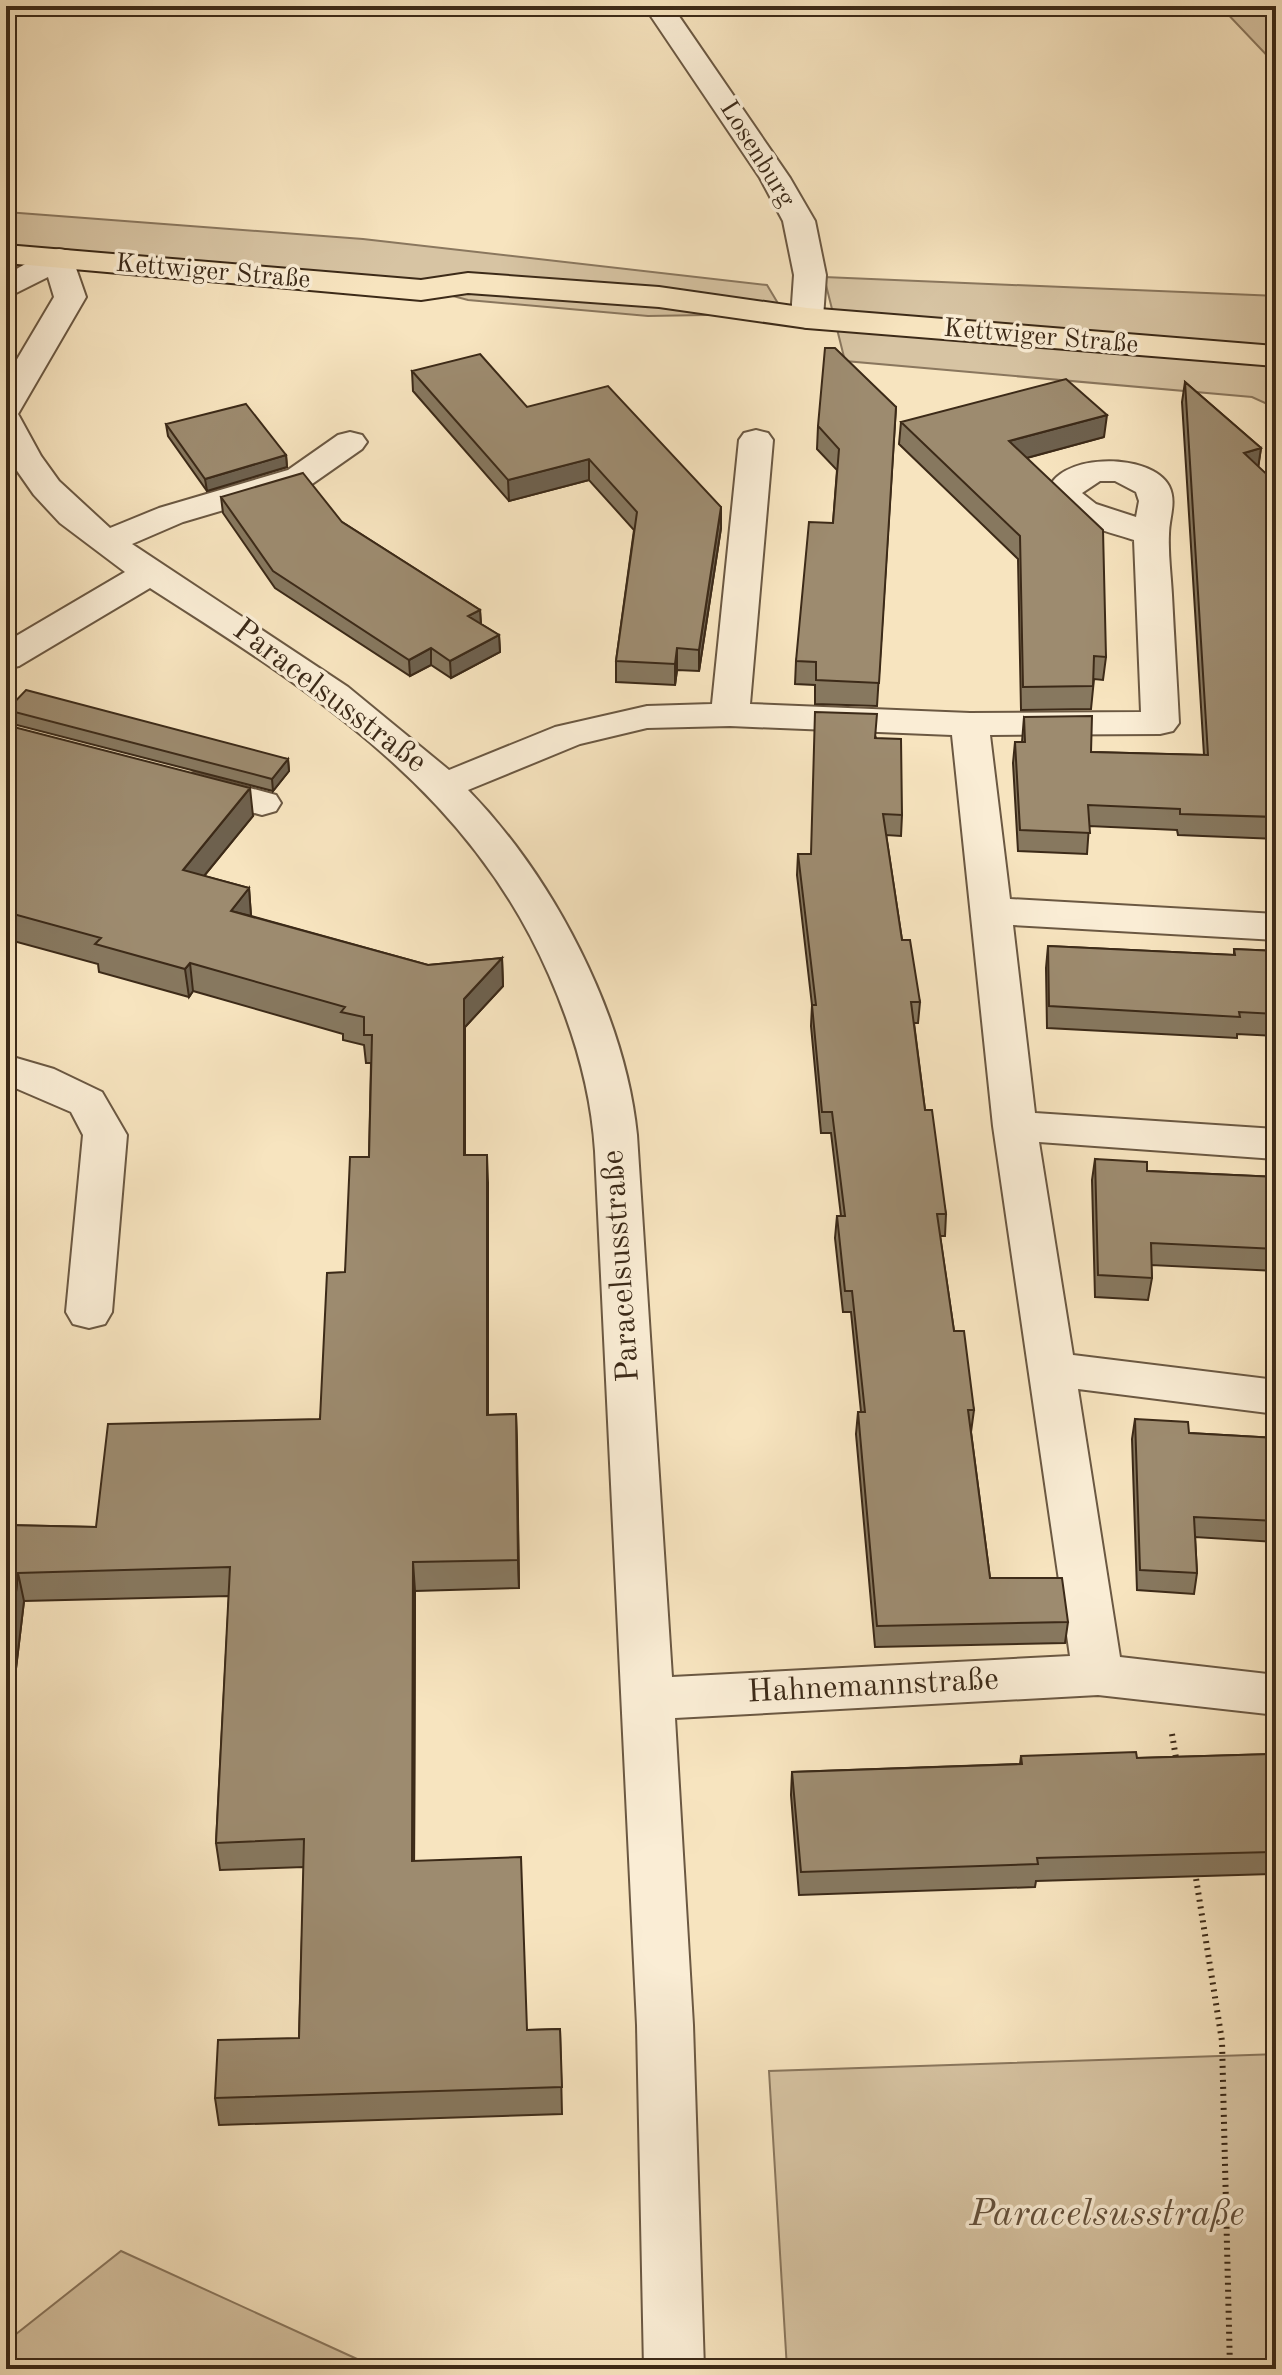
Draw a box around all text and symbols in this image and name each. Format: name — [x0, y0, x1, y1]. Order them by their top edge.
street label: Losenburg — [714, 96, 800, 212]
street label: Kettwiger Straße — [115, 251, 311, 293]
street label: Kettwiger Straße — [943, 316, 1139, 358]
street label: Paracelsusstraße — [226, 614, 432, 780]
street label: Paracelsusstraße — [598, 1149, 646, 1383]
street label: Hahnemannstraße — [746, 1664, 1000, 1710]
park label: Paracelsusstraße — [968, 2196, 1245, 2234]

